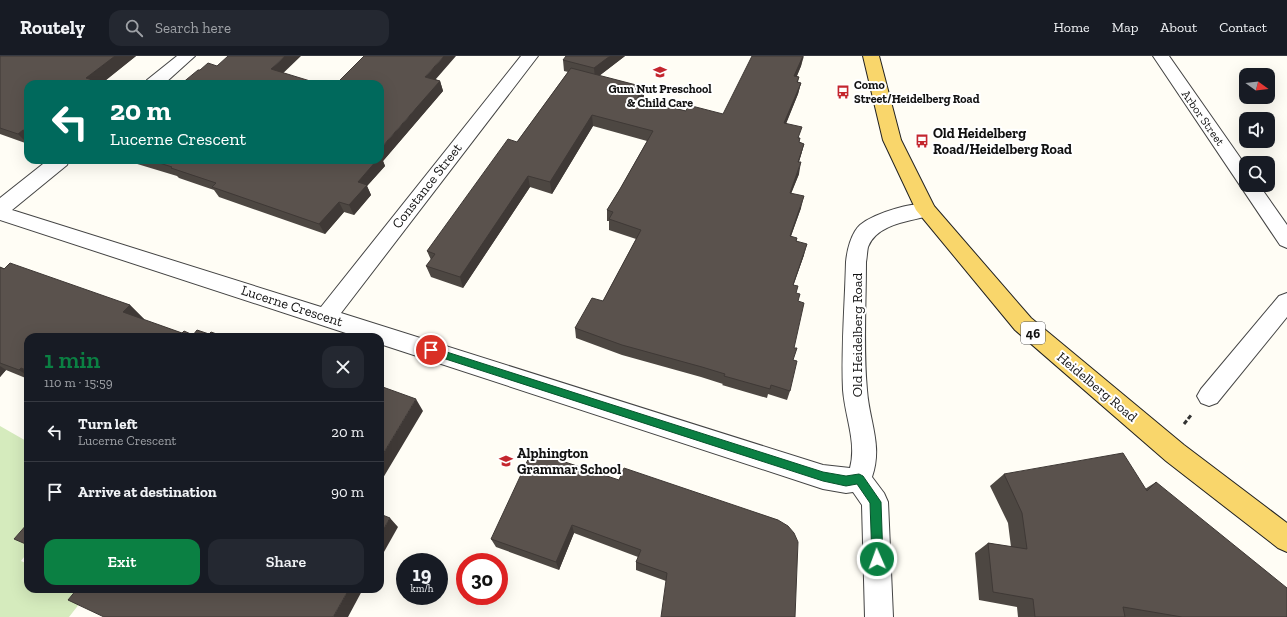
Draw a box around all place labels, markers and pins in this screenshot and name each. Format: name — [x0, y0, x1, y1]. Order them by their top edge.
school or university icon: Gum Nut Preschool & Child Care — [652, 64, 668, 80]
place label: Como Street/Heidelberg Road — [854, 78, 980, 106]
place label: Gum Nut Preschool & Child Care — [608, 82, 712, 110]
bus stop icon: Como Street/Heidelberg Road — [835, 84, 851, 100]
place label: Old Heidelberg Road/Heidelberg Road — [933, 125, 1072, 158]
bus stop icon: Old Heidelberg Road/Heidelberg Road — [914, 133, 930, 149]
pin — [414, 333, 448, 367]
place label: Alphington Grammar School — [517, 445, 621, 478]
school or university icon: Alphington Grammar School — [498, 453, 514, 469]

